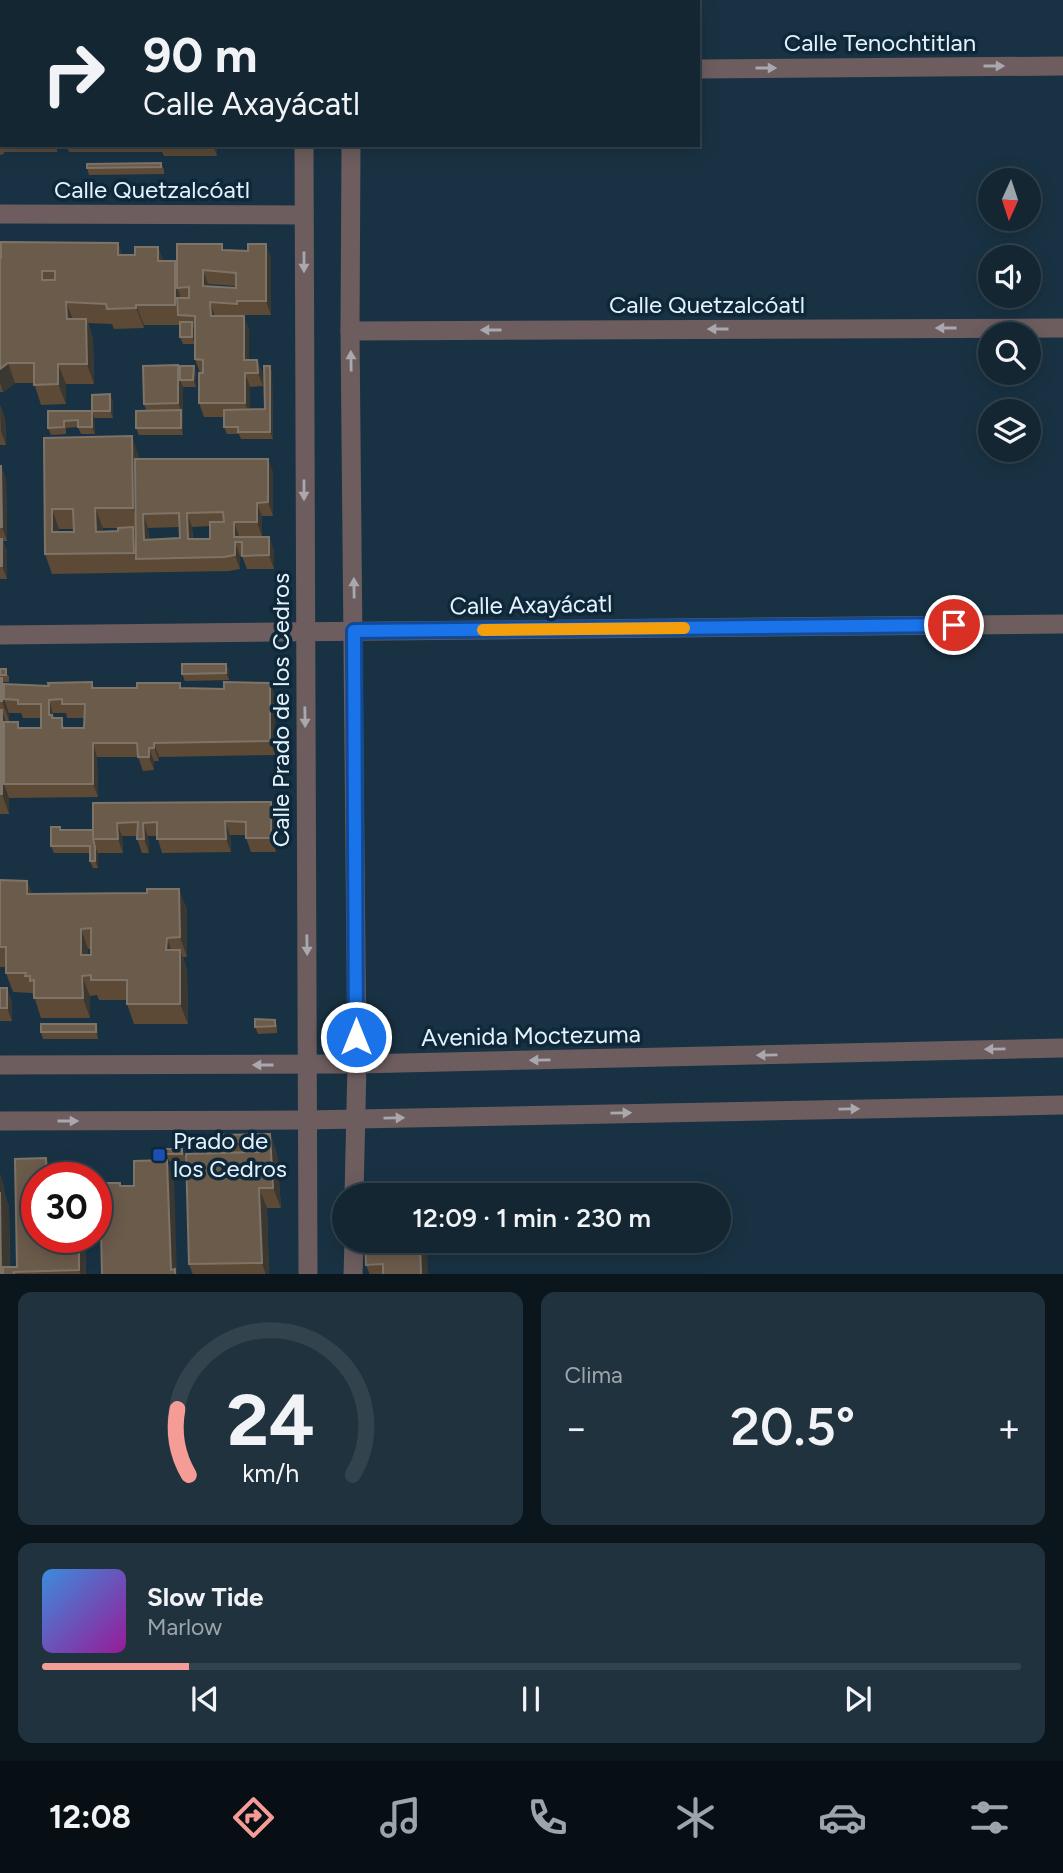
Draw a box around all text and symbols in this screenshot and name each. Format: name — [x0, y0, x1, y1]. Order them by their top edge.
text: 90 m — [143, 25, 258, 84]
icon: right — [28, 28, 119, 119]
street label: Calle Tenochtitlan — [784, 28, 976, 57]
one-way arrow — [983, 61, 1005, 72]
one-way arrow — [756, 62, 778, 74]
text: Calle Axayácatl — [143, 85, 360, 123]
north arrow — [978, 168, 1041, 231]
map controls — [978, 168, 1041, 462]
street label: Calle Quetzalcóatl — [54, 175, 250, 204]
button: sound — [978, 245, 1041, 308]
one-way arrow — [298, 252, 310, 274]
street label: Calle Quetzalcóatl — [609, 290, 805, 319]
one-way arrow — [935, 322, 957, 334]
button: search — [978, 322, 1041, 385]
one-way arrow — [707, 323, 729, 335]
one-way arrow — [480, 324, 502, 336]
one-way arrow — [345, 349, 356, 371]
button: layers — [978, 399, 1041, 462]
one-way arrow — [298, 479, 310, 501]
street label: Calle Prado de los Cedros — [266, 573, 295, 847]
one-way arrow — [348, 577, 360, 599]
street label: Calle Axayácatl — [449, 589, 613, 620]
pin — [924, 595, 984, 655]
icon: arrive — [935, 606, 973, 644]
one-way arrow — [299, 707, 311, 729]
one-way arrow — [301, 934, 313, 956]
position arrow — [319, 1000, 393, 1074]
street label: Avenida Moctezuma — [421, 1019, 641, 1052]
one-way arrow — [984, 1044, 1006, 1055]
one-way arrow — [756, 1049, 778, 1060]
one-way arrow — [529, 1054, 551, 1066]
one-way arrow — [252, 1059, 274, 1071]
one-way arrow — [838, 1103, 860, 1115]
one-way arrow — [610, 1108, 632, 1119]
one-way arrow — [383, 1112, 405, 1124]
one-way arrow — [57, 1115, 79, 1127]
place label: Prado de los Cedros — [173, 1126, 287, 1183]
marker: Prado de los Cedros — [151, 1147, 167, 1163]
speed limit sign: 30 — [21, 1162, 112, 1253]
text: 12:09 · 1 min · 230 m — [412, 1202, 651, 1234]
text: Clima — [565, 1361, 623, 1389]
text: 24 — [226, 1376, 314, 1463]
text: 20.5° — [730, 1396, 855, 1458]
text: − — [565, 1405, 588, 1451]
text: + — [997, 1405, 1021, 1451]
text: km/h — [242, 1457, 299, 1487]
text: Slow Tide — [147, 1581, 263, 1613]
text: Marlow — [147, 1613, 222, 1641]
icon: previous — [186, 1680, 224, 1718]
icon: pause — [512, 1680, 550, 1718]
icon: next — [839, 1680, 877, 1718]
icon: directions — [229, 1793, 278, 1842]
icon: music — [376, 1793, 425, 1842]
icon: phone — [523, 1793, 572, 1842]
icon: climate — [671, 1793, 720, 1842]
icon: car — [818, 1793, 867, 1842]
icon: filters — [965, 1793, 1014, 1842]
text: 12:08 — [49, 1798, 131, 1836]

